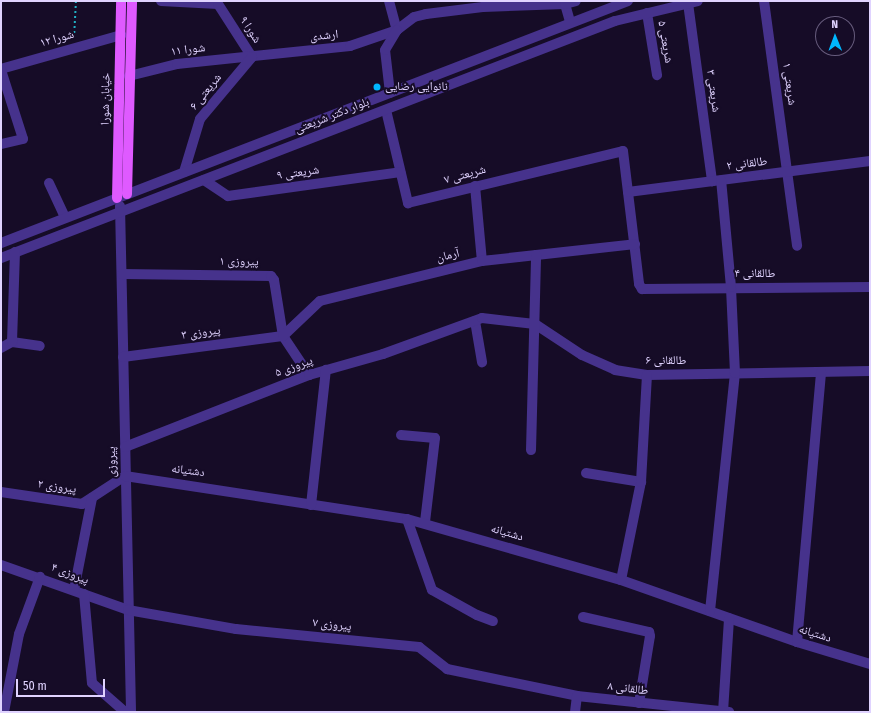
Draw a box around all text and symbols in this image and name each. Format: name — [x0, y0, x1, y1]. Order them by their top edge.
street label: شورا ۹ — [236, 14, 264, 46]
north arrow — [815, 16, 855, 56]
text: N — [831, 18, 838, 31]
street label: شریعتی ۵ — [654, 20, 676, 64]
street label: شورا ۱۲ — [38, 27, 76, 51]
street label: ارشدی — [309, 27, 339, 45]
street label: شورا ۱۱ — [170, 41, 206, 59]
street label: شریعتی ۱ — [779, 62, 799, 106]
street label: شریعتی ۳ — [703, 69, 723, 113]
street label: شریعتی ۶ — [187, 71, 225, 113]
street label: خیابان شورا — [98, 73, 114, 125]
place label: نانوایی رضایی — [385, 80, 448, 94]
marker: نانوایی رضایی — [372, 82, 382, 92]
street label: بلوار دکتر شریعتی — [293, 95, 371, 137]
street label: طالقانی ۲ — [726, 154, 768, 174]
street label: شریعتی ۹ — [276, 163, 320, 183]
street label: شریعتی ۷ — [443, 163, 487, 187]
street label: آرمان — [435, 246, 461, 266]
street label: پیروزی ۱ — [219, 254, 259, 270]
street label: طالقانی ۴ — [735, 267, 775, 281]
street label: پیروزی ۳ — [181, 323, 221, 343]
street label: پیروزی ۵ — [273, 354, 315, 380]
street label: طالقانی ۶ — [646, 354, 686, 368]
street label: پیروزی — [105, 446, 119, 478]
street label: دشتیانه — [171, 462, 205, 480]
street label: پیروزی ۲ — [37, 477, 77, 497]
street label: دشتیانه — [489, 521, 525, 545]
street label: پیروزی ۴ — [49, 560, 91, 588]
street label: پیروزی ۷ — [312, 616, 352, 634]
street label: دشتیانه — [797, 622, 833, 646]
scale bar — [18, 671, 107, 697]
text: 50 m — [23, 679, 47, 693]
street label: طالقانی ۸ — [607, 679, 649, 699]

